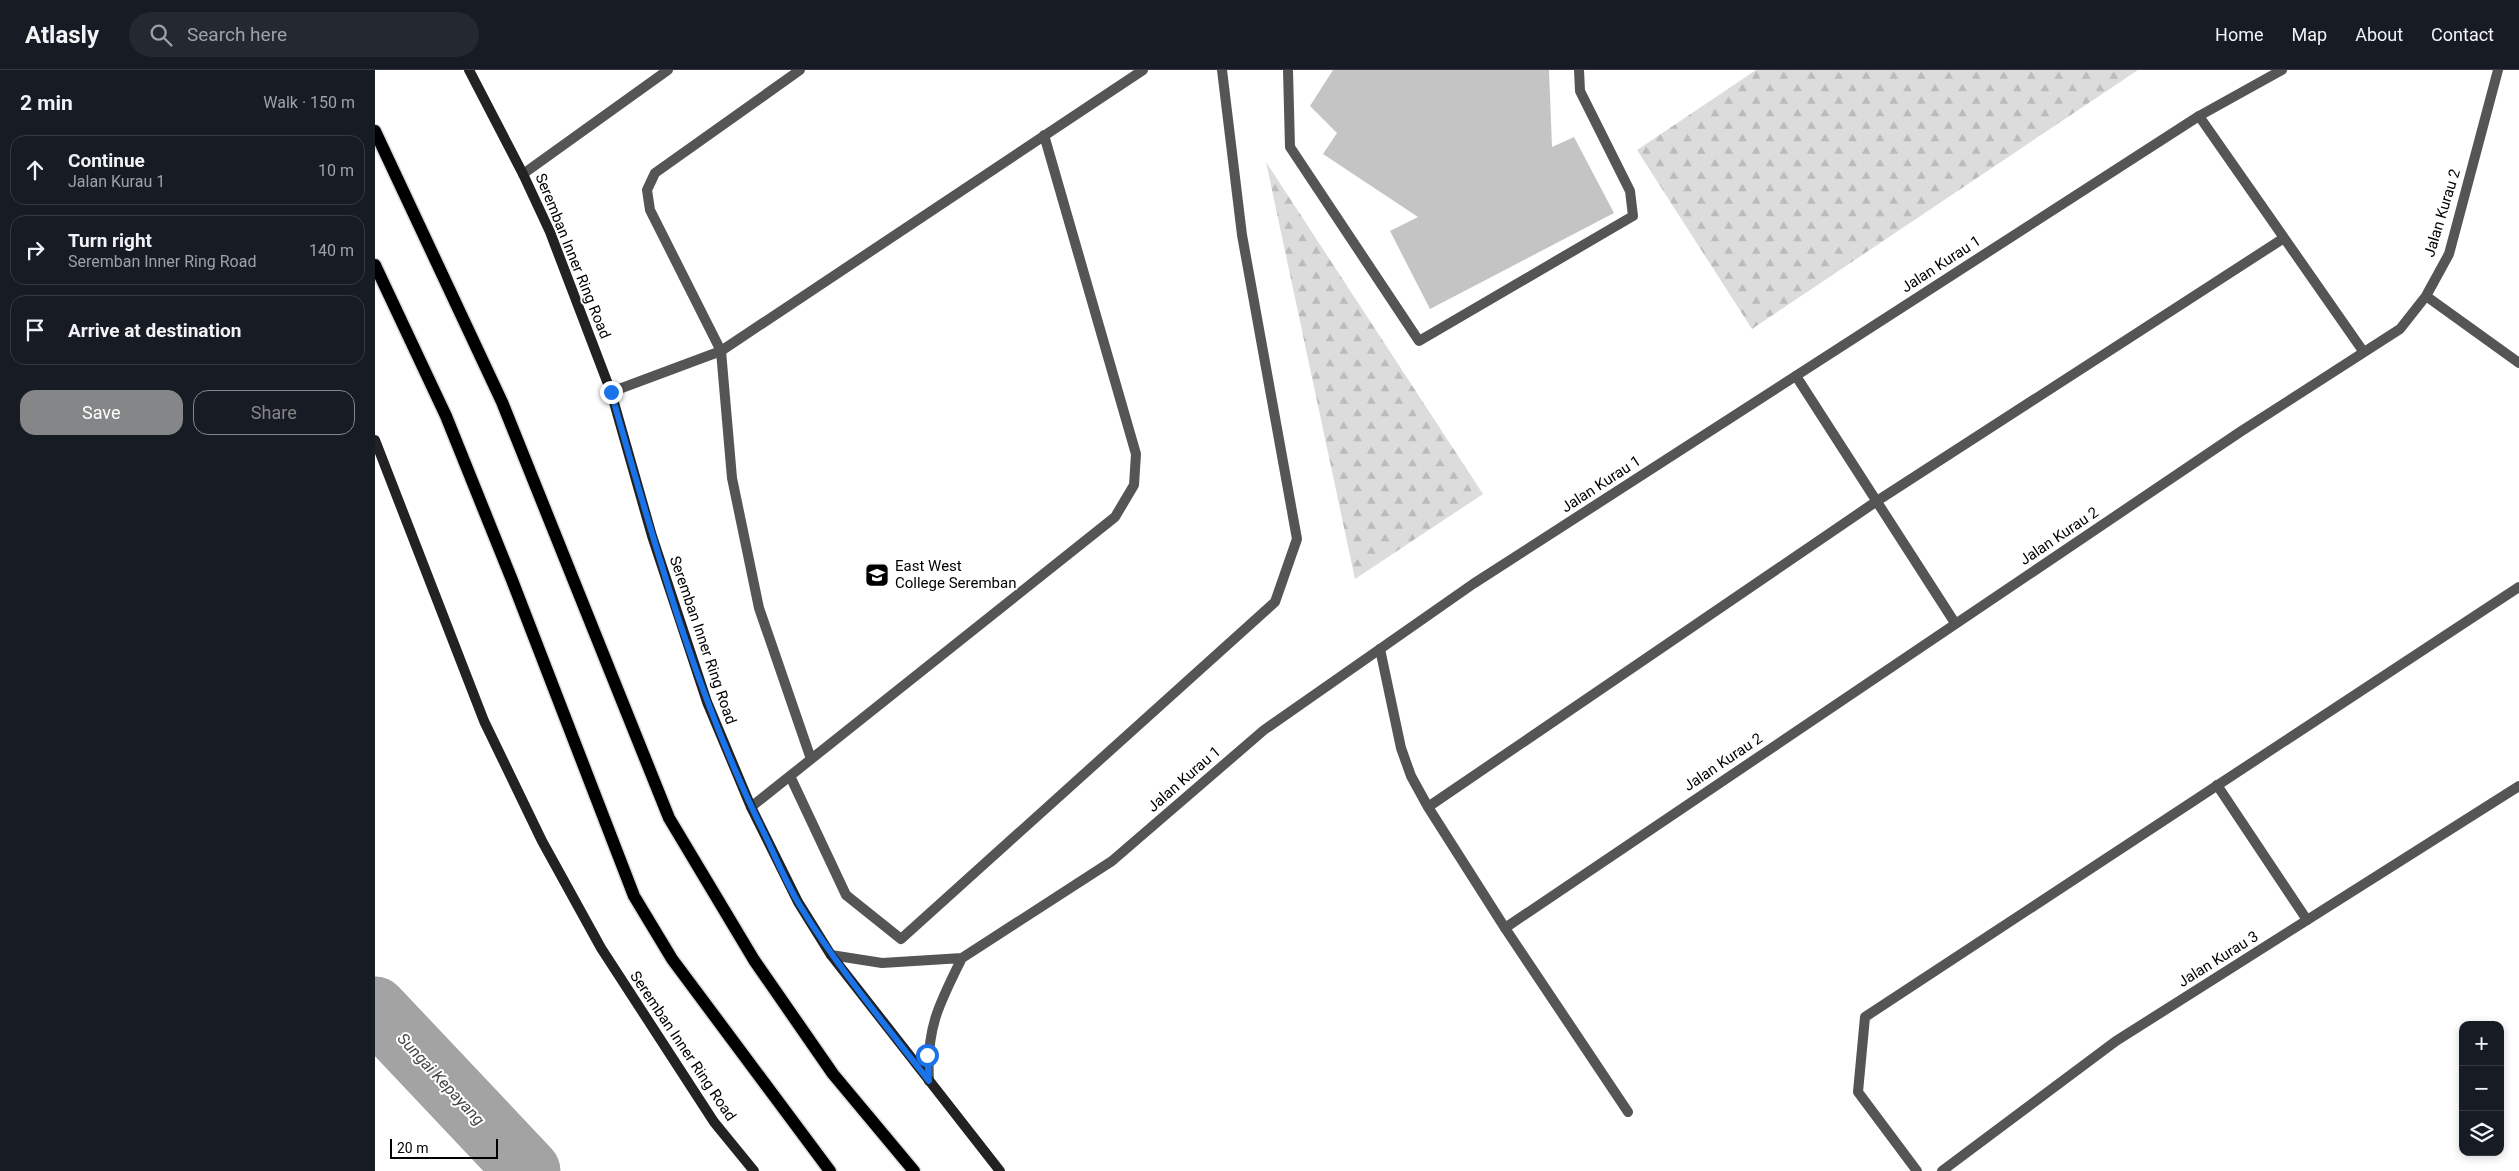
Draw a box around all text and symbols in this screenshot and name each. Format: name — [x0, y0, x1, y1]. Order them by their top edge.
search box — [129, 12, 479, 57]
text: Atlasly — [25, 21, 99, 49]
icon: search — [147, 21, 175, 49]
text: Search here — [187, 23, 287, 46]
text: Home — [2215, 24, 2264, 45]
text: Map — [2292, 24, 2327, 45]
text: About — [2355, 24, 2403, 45]
text: Contact — [2431, 24, 2494, 45]
text: 2 min — [20, 91, 73, 115]
text: Walk · 150 m — [263, 93, 355, 112]
text: Continue — [68, 149, 145, 172]
icon: ahead — [21, 156, 49, 184]
text: 10 m — [318, 161, 354, 180]
street label: Jalan Kurau 2 — [2420, 167, 2464, 259]
street label: Seremban Inner Ring Road — [532, 171, 614, 341]
text: Jalan Kurau 1 — [68, 172, 165, 191]
text: Turn right — [68, 229, 152, 252]
street label: Jalan Kurau 1 — [1898, 232, 1984, 296]
icon: right — [21, 236, 49, 264]
text: 140 m — [309, 241, 354, 260]
text: Seremban Inner Ring Road — [68, 252, 256, 271]
icon: arrive — [21, 316, 49, 344]
text: Arrive at destination — [68, 319, 241, 342]
route end — [600, 381, 623, 404]
button: Save — [20, 390, 183, 435]
button: Share — [193, 390, 355, 435]
street label: Jalan Kurau 1 — [1558, 452, 1644, 516]
street label: Jalan Kurau 2 — [2016, 503, 2102, 569]
street label: Seremban Inner Ring Road — [666, 554, 740, 726]
place label: East West College Seremban — [895, 557, 1016, 592]
school or university icon: East West College Seremban — [864, 562, 890, 588]
street label: Jalan Kurau 2 — [1680, 729, 1766, 795]
street label: Jalan Kurau 1 — [1144, 742, 1224, 816]
street label: Jalan Kurau 3 — [2175, 927, 2261, 991]
street label: Seremban Inner Ring Road — [626, 968, 740, 1124]
map controls — [2459, 1021, 2504, 1156]
button: + — [2459, 1021, 2504, 1066]
water label: Sungai Kepayang — [393, 1029, 489, 1129]
route start — [916, 1044, 939, 1067]
button: − — [2459, 1066, 2504, 1111]
button: layers — [2459, 1111, 2504, 1156]
scale bar — [390, 1136, 497, 1159]
text: 20 m — [397, 1140, 429, 1156]

